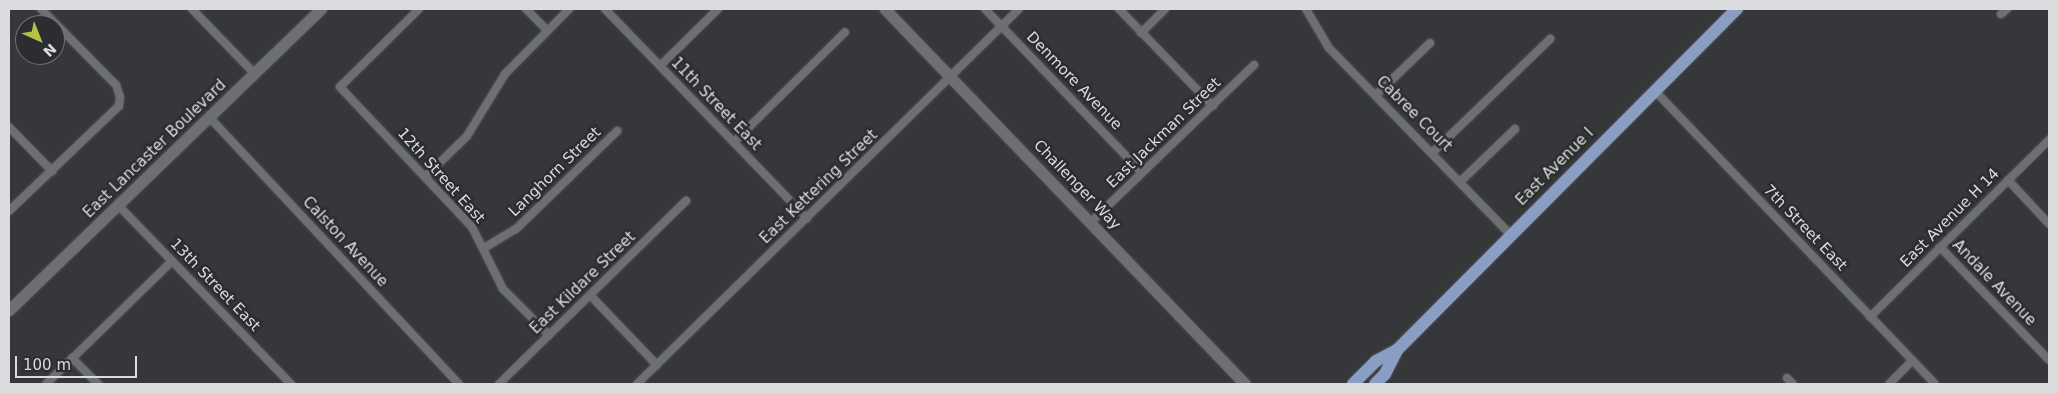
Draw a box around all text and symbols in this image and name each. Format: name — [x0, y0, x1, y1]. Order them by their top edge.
north arrow — [15, 15, 65, 65]
street label: Denmore Avenue — [1022, 28, 1126, 134]
text: N — [40, 40, 59, 60]
street label: 11th Street East — [667, 54, 765, 154]
street label: Cabree Court — [1372, 72, 1456, 156]
street label: East Jackman Street — [1103, 74, 1225, 192]
street label: East Lancaster Boulevard — [80, 76, 230, 222]
street label: Langhorn Street — [505, 123, 605, 221]
street label: 12th Street East — [394, 125, 488, 227]
street label: East Avenue I — [1513, 125, 1597, 209]
street label: East Kettering Street — [757, 126, 881, 248]
street label: Challenger Way — [1030, 136, 1124, 234]
street label: East Avenue H 14 — [1897, 165, 2003, 271]
street label: 7th Street East — [1759, 181, 1851, 275]
street label: Calston Avenue — [299, 193, 391, 291]
street label: East Kildare Street — [527, 228, 639, 338]
street label: 13th Street East — [166, 235, 264, 335]
street label: Andale Avenue — [1948, 236, 2040, 330]
scale bar — [18, 346, 140, 378]
text: 100 m — [23, 356, 71, 374]

